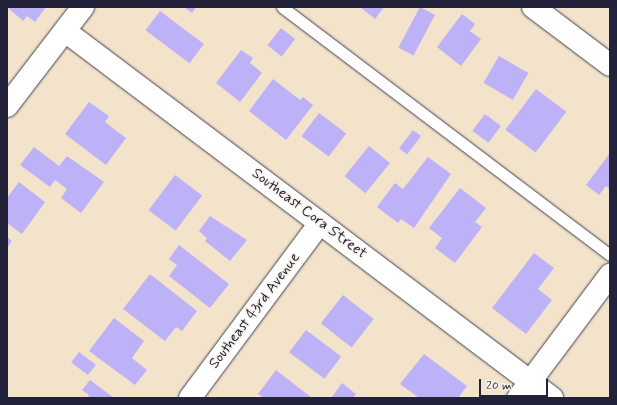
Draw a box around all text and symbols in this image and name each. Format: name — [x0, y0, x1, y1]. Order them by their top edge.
street label: Southeast Cora Street — [248, 165, 370, 263]
street label: Southeast 43rd Avenue — [205, 249, 305, 373]
scale bar — [481, 371, 550, 397]
text: 20 m — [486, 378, 512, 394]

